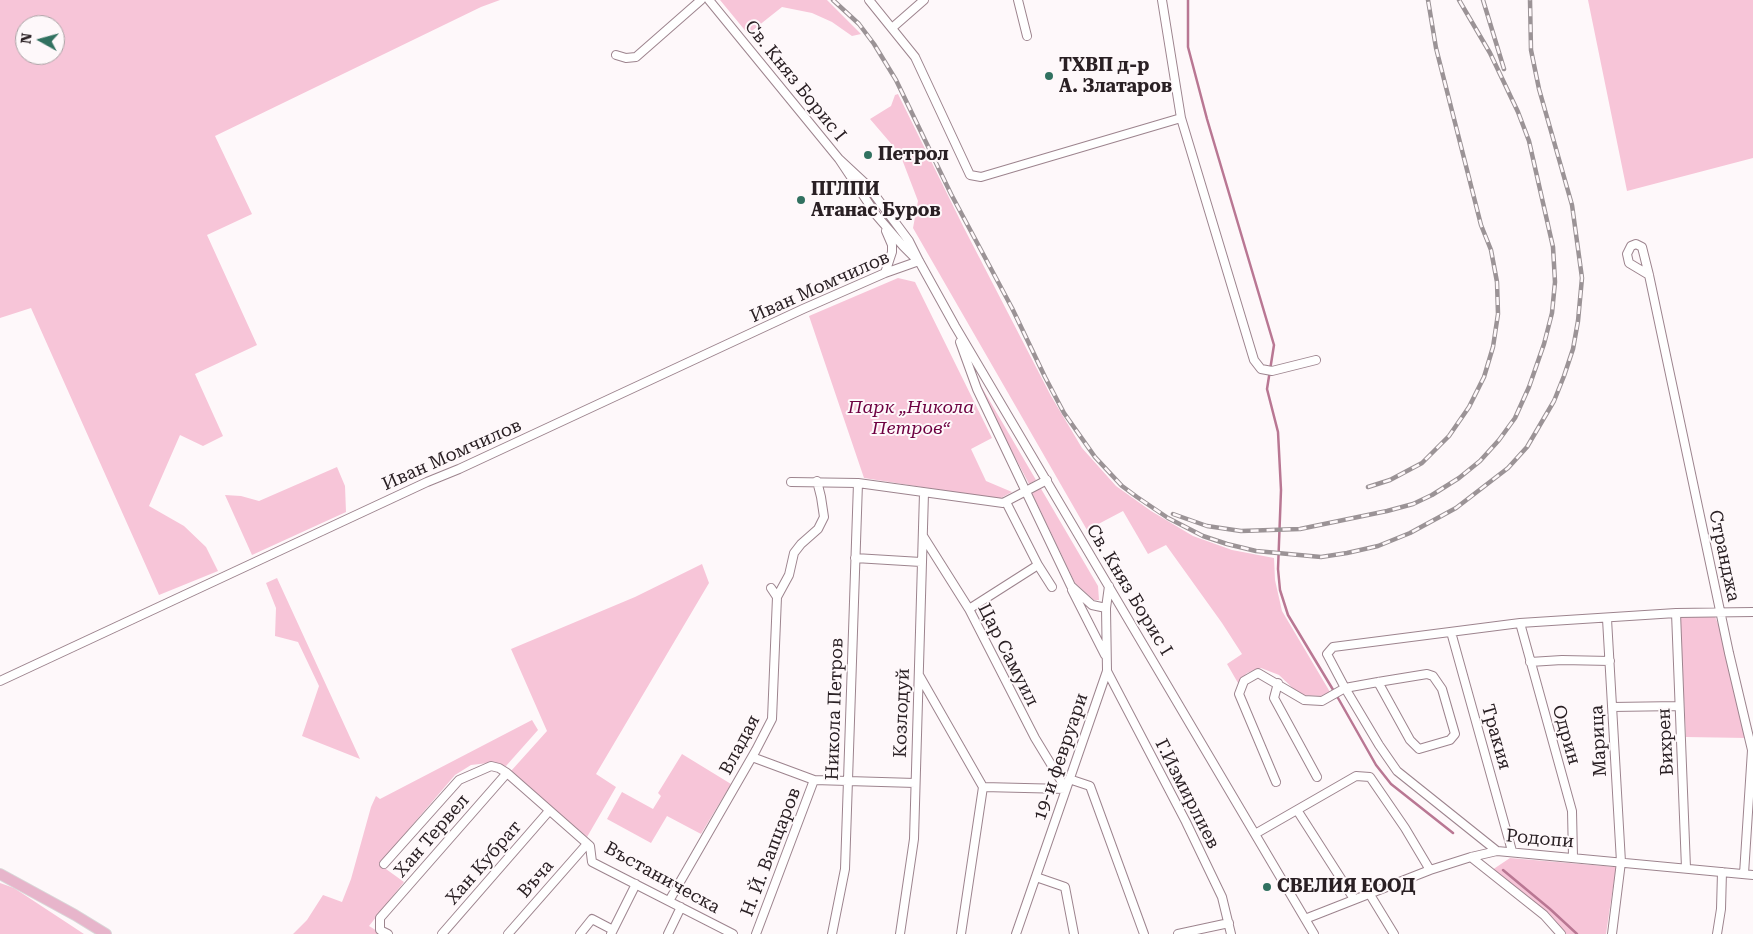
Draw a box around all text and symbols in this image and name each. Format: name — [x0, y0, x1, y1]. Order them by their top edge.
north arrow — [15, 15, 65, 65]
street label: Св. Княз Борис I — [740, 16, 850, 146]
text: N — [18, 32, 35, 45]
place label: ТХВП д-р А. Златаров — [1059, 55, 1172, 98]
marker: ТХВП д-р А. Златаров — [1043, 70, 1055, 82]
place label: Петрол — [878, 144, 949, 166]
marker: Петрол — [862, 149, 874, 161]
place label: ПГЛПИ Атанас Буров — [811, 179, 941, 222]
marker: ПГЛПИ Атанас Буров — [795, 194, 807, 206]
street label: Иван Момчилов — [747, 247, 893, 327]
park label: Парк „Никола Петров“ — [848, 397, 974, 439]
street label: Иван Момчилов — [379, 415, 525, 495]
street label: Странджа — [1704, 508, 1744, 604]
street label: Св. Княз Борис I — [1081, 520, 1177, 660]
street label: Цар Самуил — [973, 600, 1043, 710]
street label: Никола Петров — [822, 637, 848, 781]
street label: Козлодуй — [890, 668, 914, 758]
street label: 19-и февруари — [1029, 690, 1093, 824]
street label: Тракия — [1476, 702, 1516, 772]
street label: Одрин — [1547, 703, 1585, 767]
street label: Марица — [1586, 705, 1612, 777]
street label: Вихрен — [1653, 708, 1679, 776]
street label: Владая — [715, 711, 765, 779]
street label: Г.Измирлиев — [1150, 735, 1224, 853]
street label: Н. Й. Вапцаров — [736, 784, 806, 920]
street label: Хан Тервел — [390, 790, 474, 882]
street label: Хан Кубрат — [442, 817, 526, 909]
street label: Родопи — [1505, 825, 1575, 853]
street label: Въстаническа — [601, 837, 723, 919]
street label: Въча — [514, 856, 558, 902]
place label: СВЕЛИЯ ЕООД — [1277, 876, 1415, 898]
marker: СВЕЛИЯ ЕООД — [1261, 881, 1273, 893]

